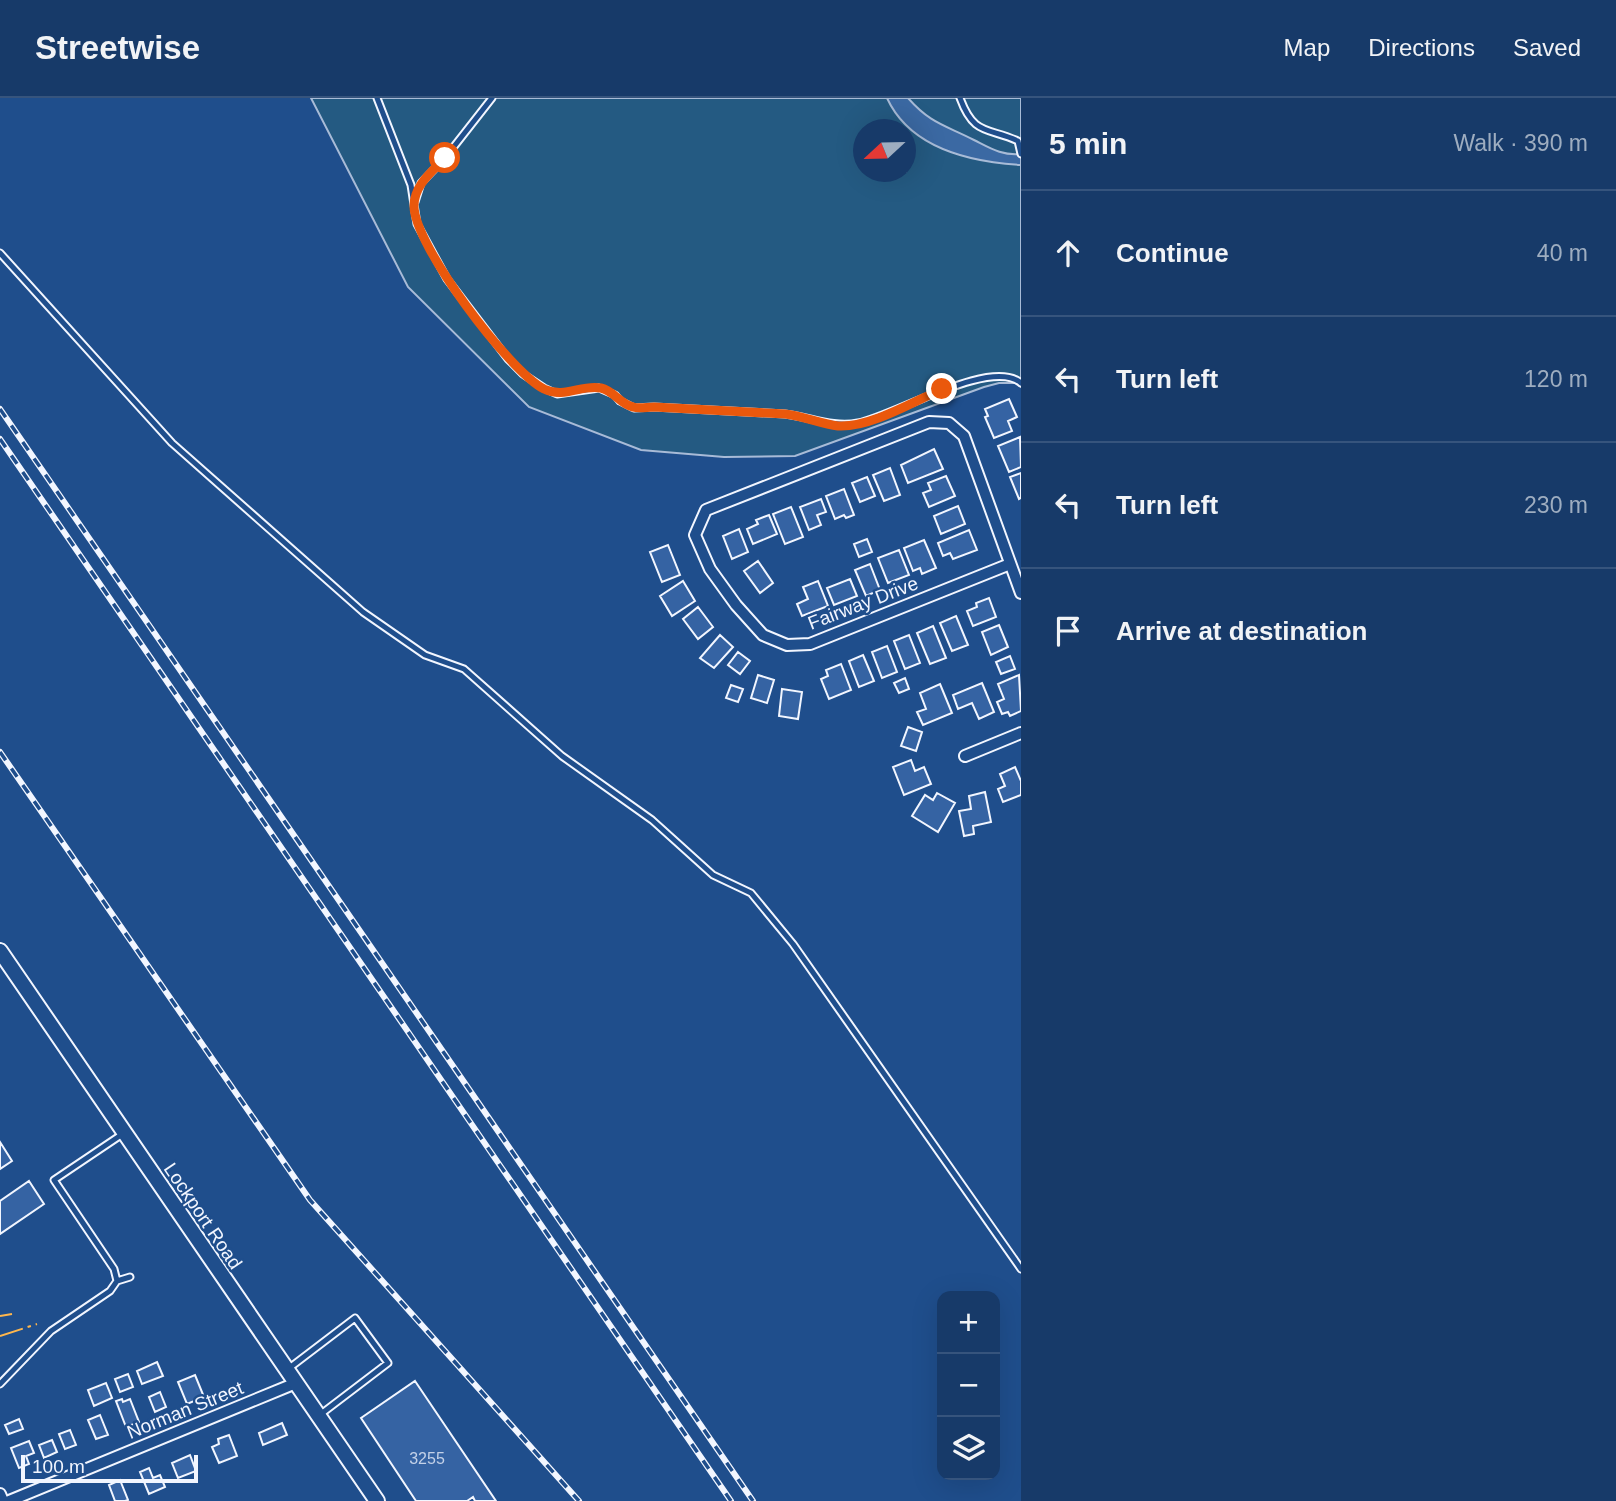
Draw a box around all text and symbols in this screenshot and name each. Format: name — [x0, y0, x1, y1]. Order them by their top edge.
text: Streetwise — [35, 29, 200, 66]
text: Map — [1284, 34, 1330, 61]
text: Directions — [1368, 34, 1475, 61]
text: Saved — [1513, 34, 1581, 61]
north arrow — [853, 119, 916, 182]
text: 5 min — [1049, 127, 1127, 160]
text: Walk · 390 m — [1453, 130, 1588, 156]
route start — [429, 142, 460, 173]
icon: ahead — [1049, 234, 1087, 272]
text: Continue — [1116, 238, 1229, 268]
text: 40 m — [1537, 240, 1588, 266]
icon: left — [1049, 360, 1087, 398]
text: Turn left — [1116, 364, 1218, 394]
text: 120 m — [1524, 366, 1588, 392]
route end — [926, 373, 957, 404]
icon: left — [1049, 486, 1087, 524]
text: Turn left — [1116, 490, 1218, 520]
text: 230 m — [1524, 492, 1588, 518]
street label: Fairway Drive — [805, 572, 921, 634]
icon: arrive — [1049, 612, 1087, 650]
text: Arrive at destination — [1116, 616, 1367, 646]
street label: Lockport Road — [160, 1159, 246, 1273]
map controls — [937, 1291, 1000, 1480]
button: + — [937, 1291, 1000, 1354]
button: − — [937, 1354, 1000, 1417]
street label: Norman Street — [124, 1377, 247, 1443]
button: layers — [937, 1417, 1000, 1480]
house number: 3255 — [409, 1450, 445, 1467]
scale bar — [21, 1452, 198, 1484]
text: 100 m — [32, 1456, 85, 1477]

